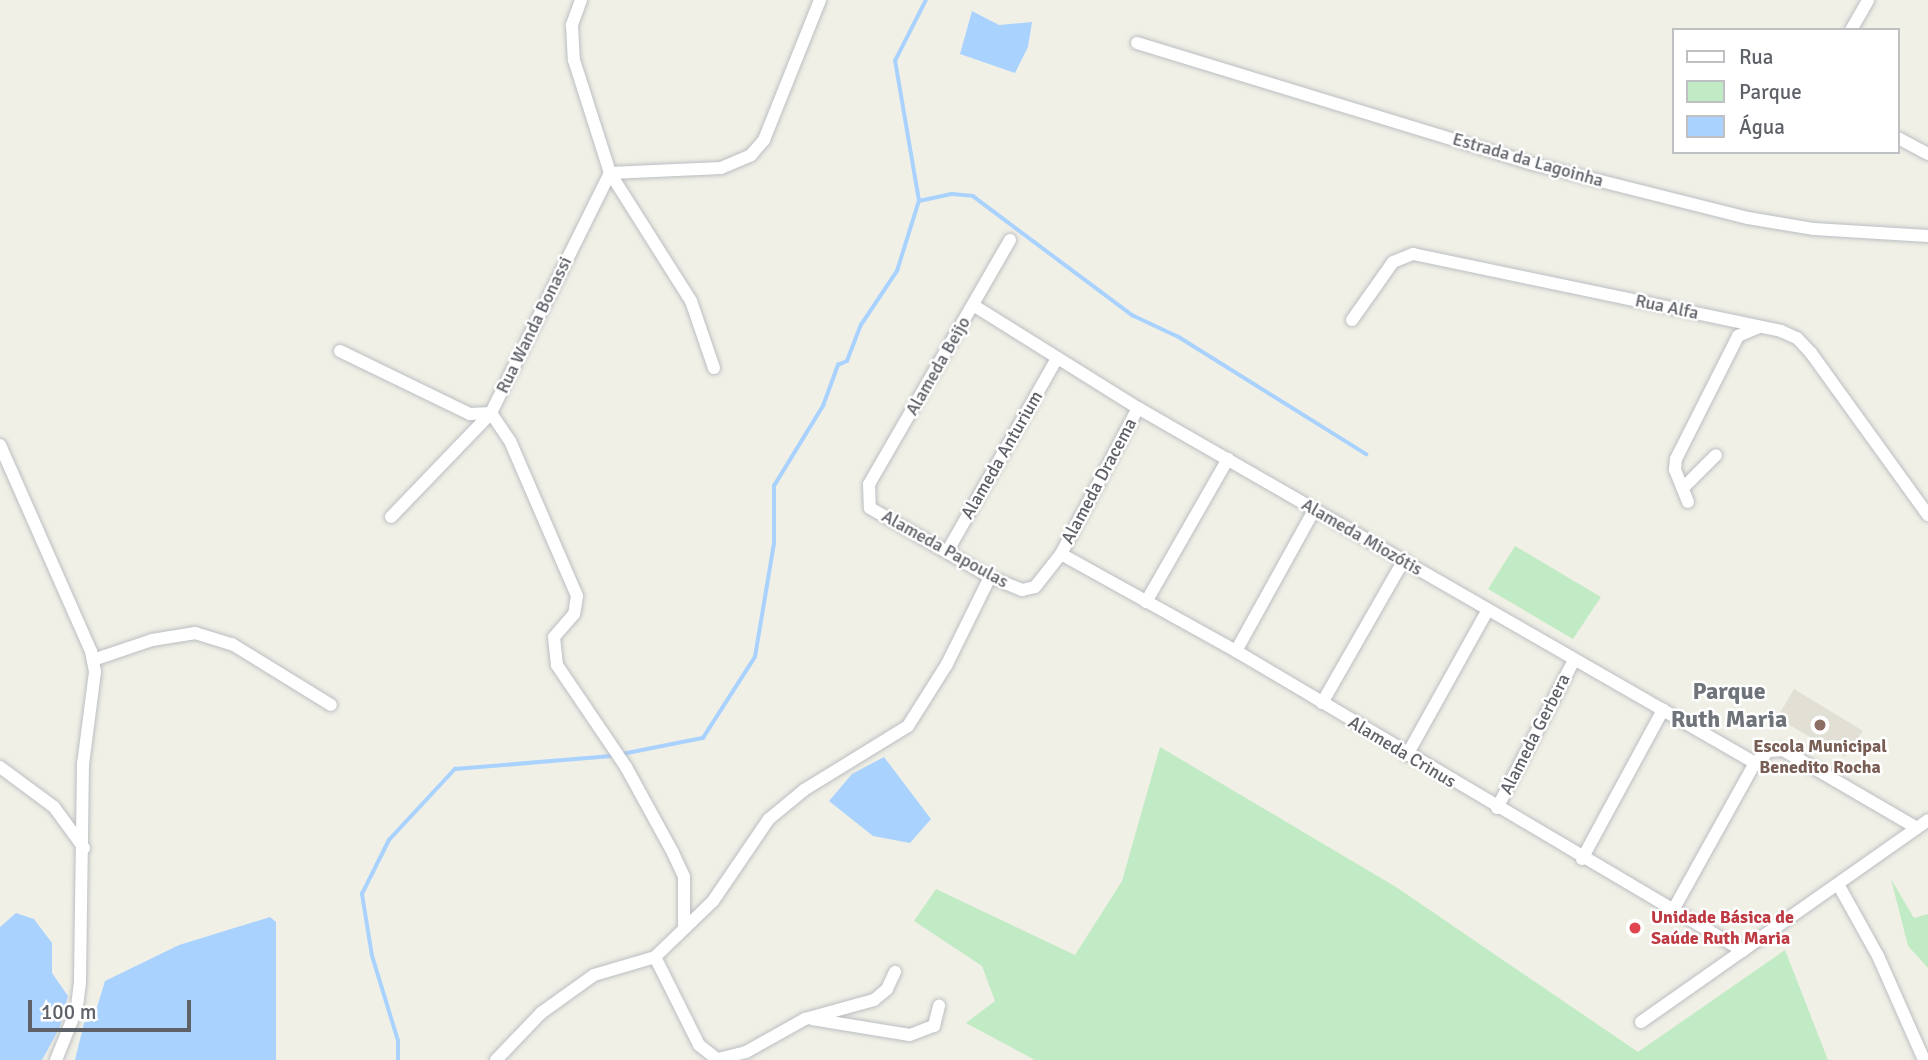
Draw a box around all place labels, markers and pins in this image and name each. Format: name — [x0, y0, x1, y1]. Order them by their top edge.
marker: Escola Municipal Benedito Rocha — [1812, 717, 1828, 733]
place label: Escola Municipal Benedito Rocha — [1753, 736, 1887, 778]
place label: Unidade Básica de Saúde Ruth Maria — [1651, 907, 1794, 950]
marker: Unidade Básica de Saúde Ruth Maria — [1625, 918, 1645, 938]

